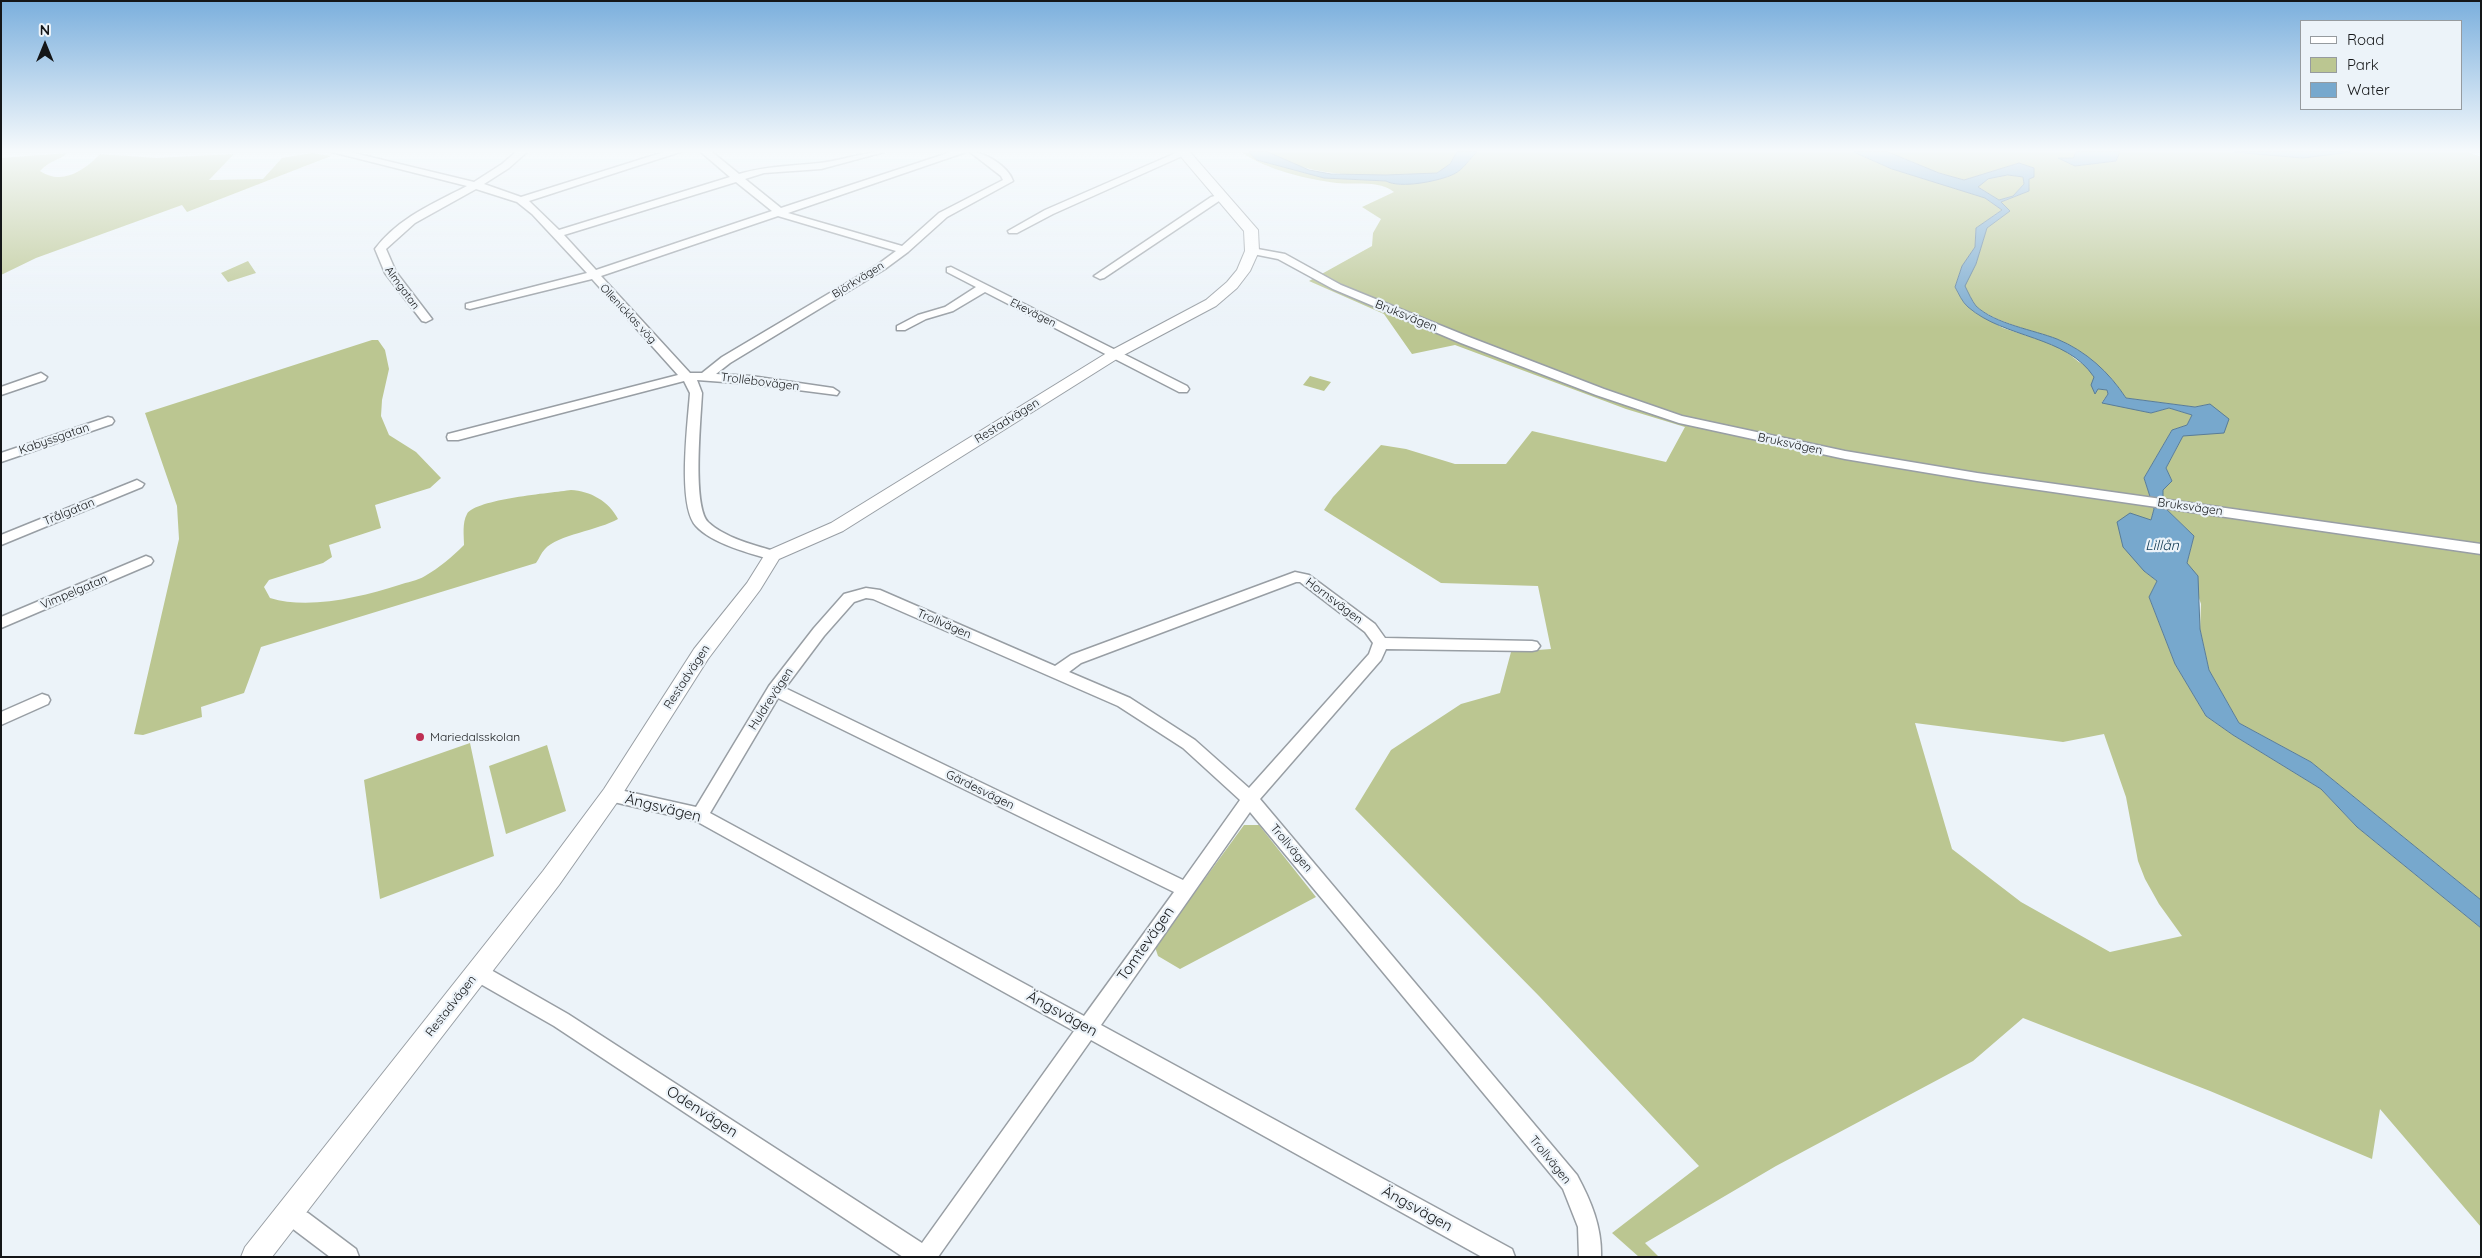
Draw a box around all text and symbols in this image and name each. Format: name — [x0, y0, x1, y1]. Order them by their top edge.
north arrow — [20, 20, 70, 70]
legend — [2300, 20, 2462, 110]
text: N — [40, 21, 50, 39]
text: Road — [2347, 30, 2384, 49]
text: Park — [2347, 55, 2379, 74]
text: Water — [2347, 80, 2390, 99]
street label: Björkvägen — [830, 259, 886, 301]
street label: Almgatan — [382, 264, 422, 312]
street label: Ollenicklas vög — [597, 282, 659, 346]
street label: Ekevägen — [1008, 296, 1058, 330]
street label: Bruksvägen — [1373, 297, 1439, 335]
street label: Trollebovägen — [720, 370, 800, 394]
street label: Restadvägen — [972, 395, 1042, 447]
street label: Kabyssgatan — [17, 420, 91, 458]
street label: Bruksvägen — [1756, 430, 1824, 458]
street label: Trålgatan — [41, 495, 97, 529]
street label: Bruksvägen — [2156, 495, 2224, 519]
water label: Lillån — [2145, 538, 2179, 554]
street label: Vimpelgatan — [38, 571, 110, 613]
street label: Hornsvägen — [1303, 575, 1365, 627]
street label: Trollvägen — [915, 606, 973, 642]
street label: Restadvägen — [661, 642, 713, 712]
street label: Huldrevägen — [746, 665, 796, 733]
place label: Mariedalsskolan — [430, 730, 520, 744]
marker: Mariedalsskolan — [414, 731, 426, 743]
street label: Gärdesvägen — [943, 767, 1017, 813]
street label: Ängsvägen — [623, 790, 703, 826]
street label: Trollvägen — [1267, 821, 1315, 875]
street label: Tomtevägen — [1114, 903, 1178, 985]
street label: Restadvägen — [423, 973, 479, 1039]
street label: Ängsvägen — [1024, 987, 1100, 1041]
street label: Odenvägen — [663, 1082, 741, 1142]
street label: Trollvägen — [1526, 1133, 1574, 1187]
street label: Ängsvägen — [1379, 1182, 1455, 1236]

